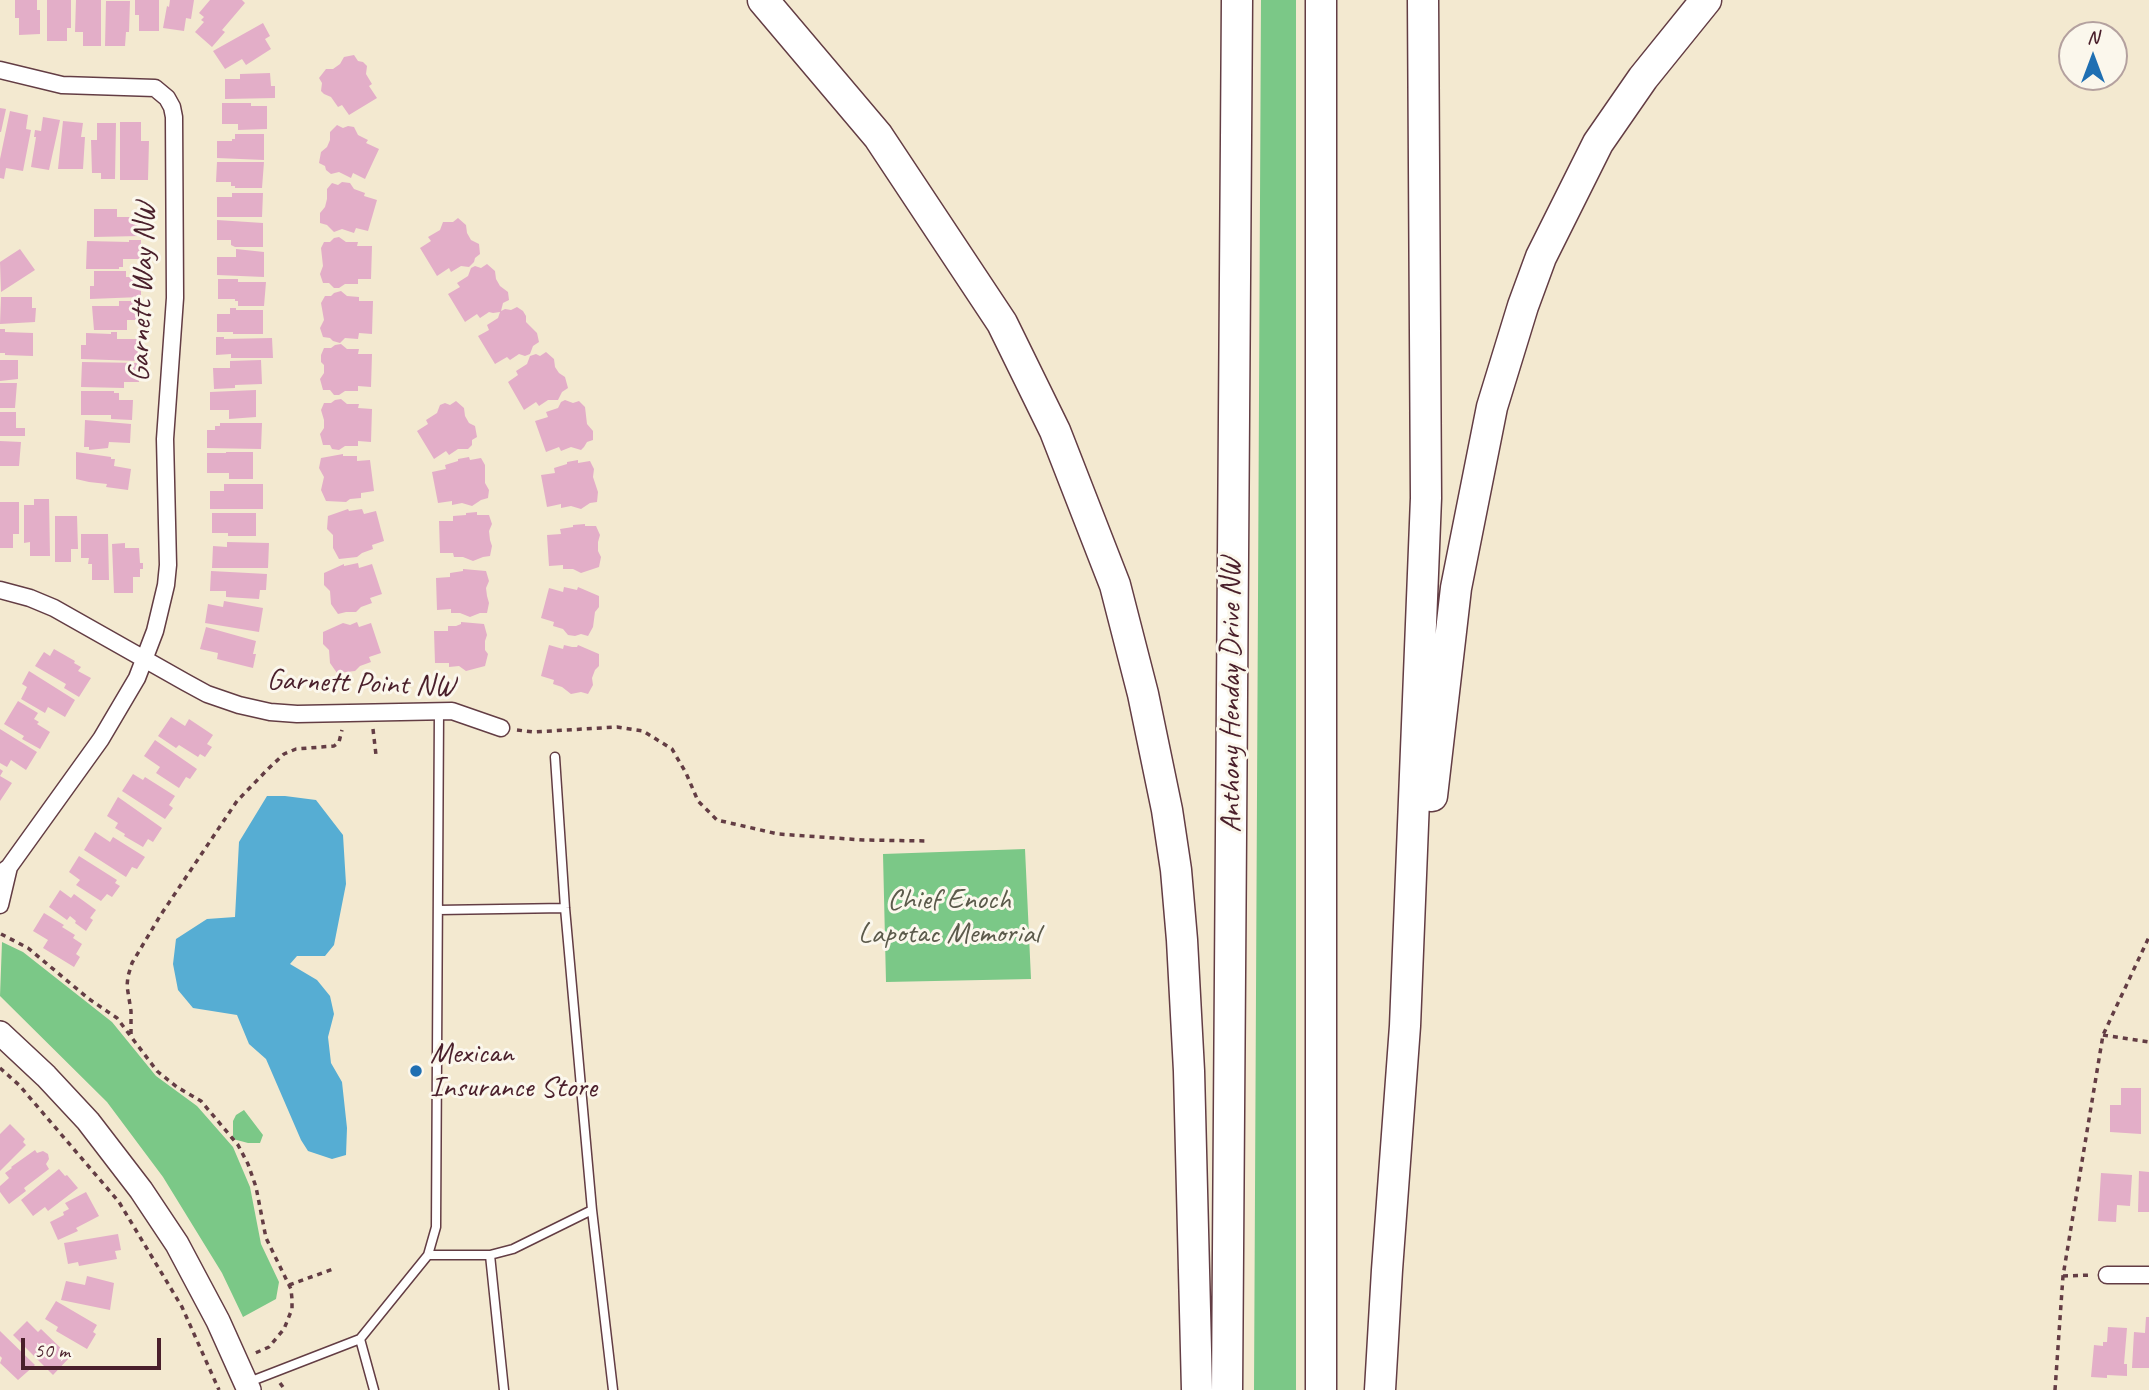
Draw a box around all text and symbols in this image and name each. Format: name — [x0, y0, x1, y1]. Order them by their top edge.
north arrow — [2058, 21, 2128, 91]
text: N — [2087, 25, 2099, 49]
street label: Garnett Way NW — [122, 201, 164, 383]
street label: Anthony Henday Drive NW — [1213, 557, 1249, 833]
street label: Garnett Point NW — [266, 663, 456, 705]
park label: Chief Enoch Lapotac Memorial — [858, 882, 1040, 953]
place label: Mexican Insurance Store — [430, 1036, 597, 1106]
marker: Mexican Insurance Store — [408, 1063, 424, 1079]
scale bar — [24, 1324, 164, 1368]
text: 50 m — [34, 1337, 70, 1363]

